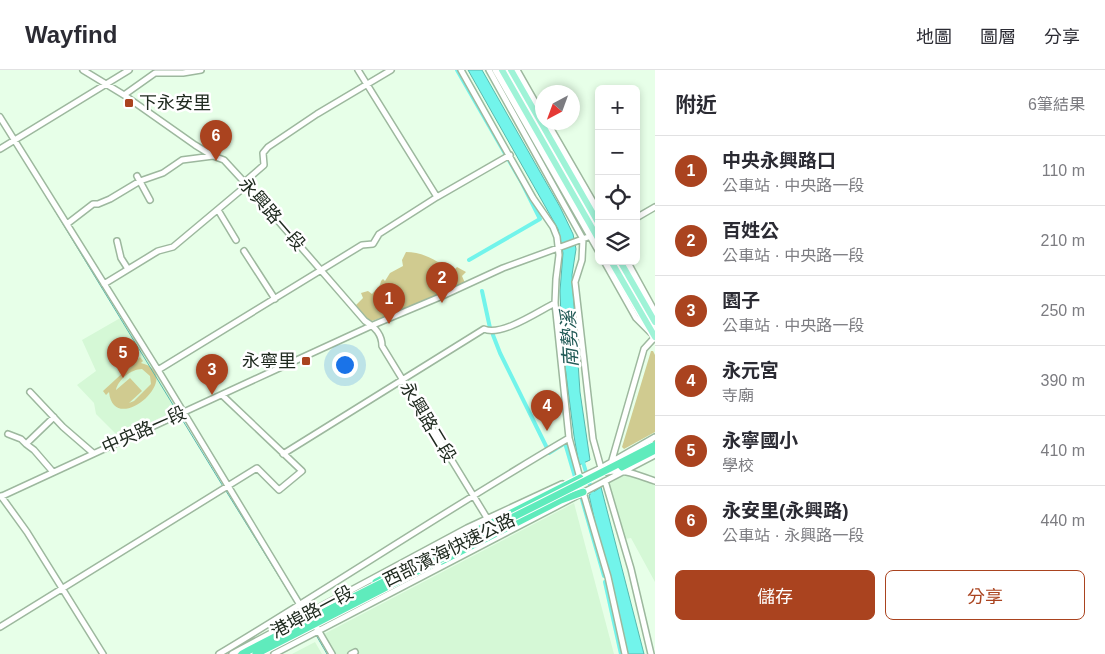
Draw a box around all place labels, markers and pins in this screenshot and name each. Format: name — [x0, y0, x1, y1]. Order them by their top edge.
place label: 下永安里 — [139, 93, 211, 113]
marker: 下永安里 — [123, 97, 135, 109]
pin: 6 — [200, 120, 232, 161]
pin: 2 — [426, 262, 458, 303]
pin: 1 — [373, 283, 405, 324]
pin: 5 — [107, 337, 139, 378]
place label: 永寧里 — [242, 351, 296, 371]
pin: 3 — [196, 354, 228, 395]
marker: 永寧里 — [300, 355, 312, 367]
pin: 4 — [531, 390, 563, 431]

